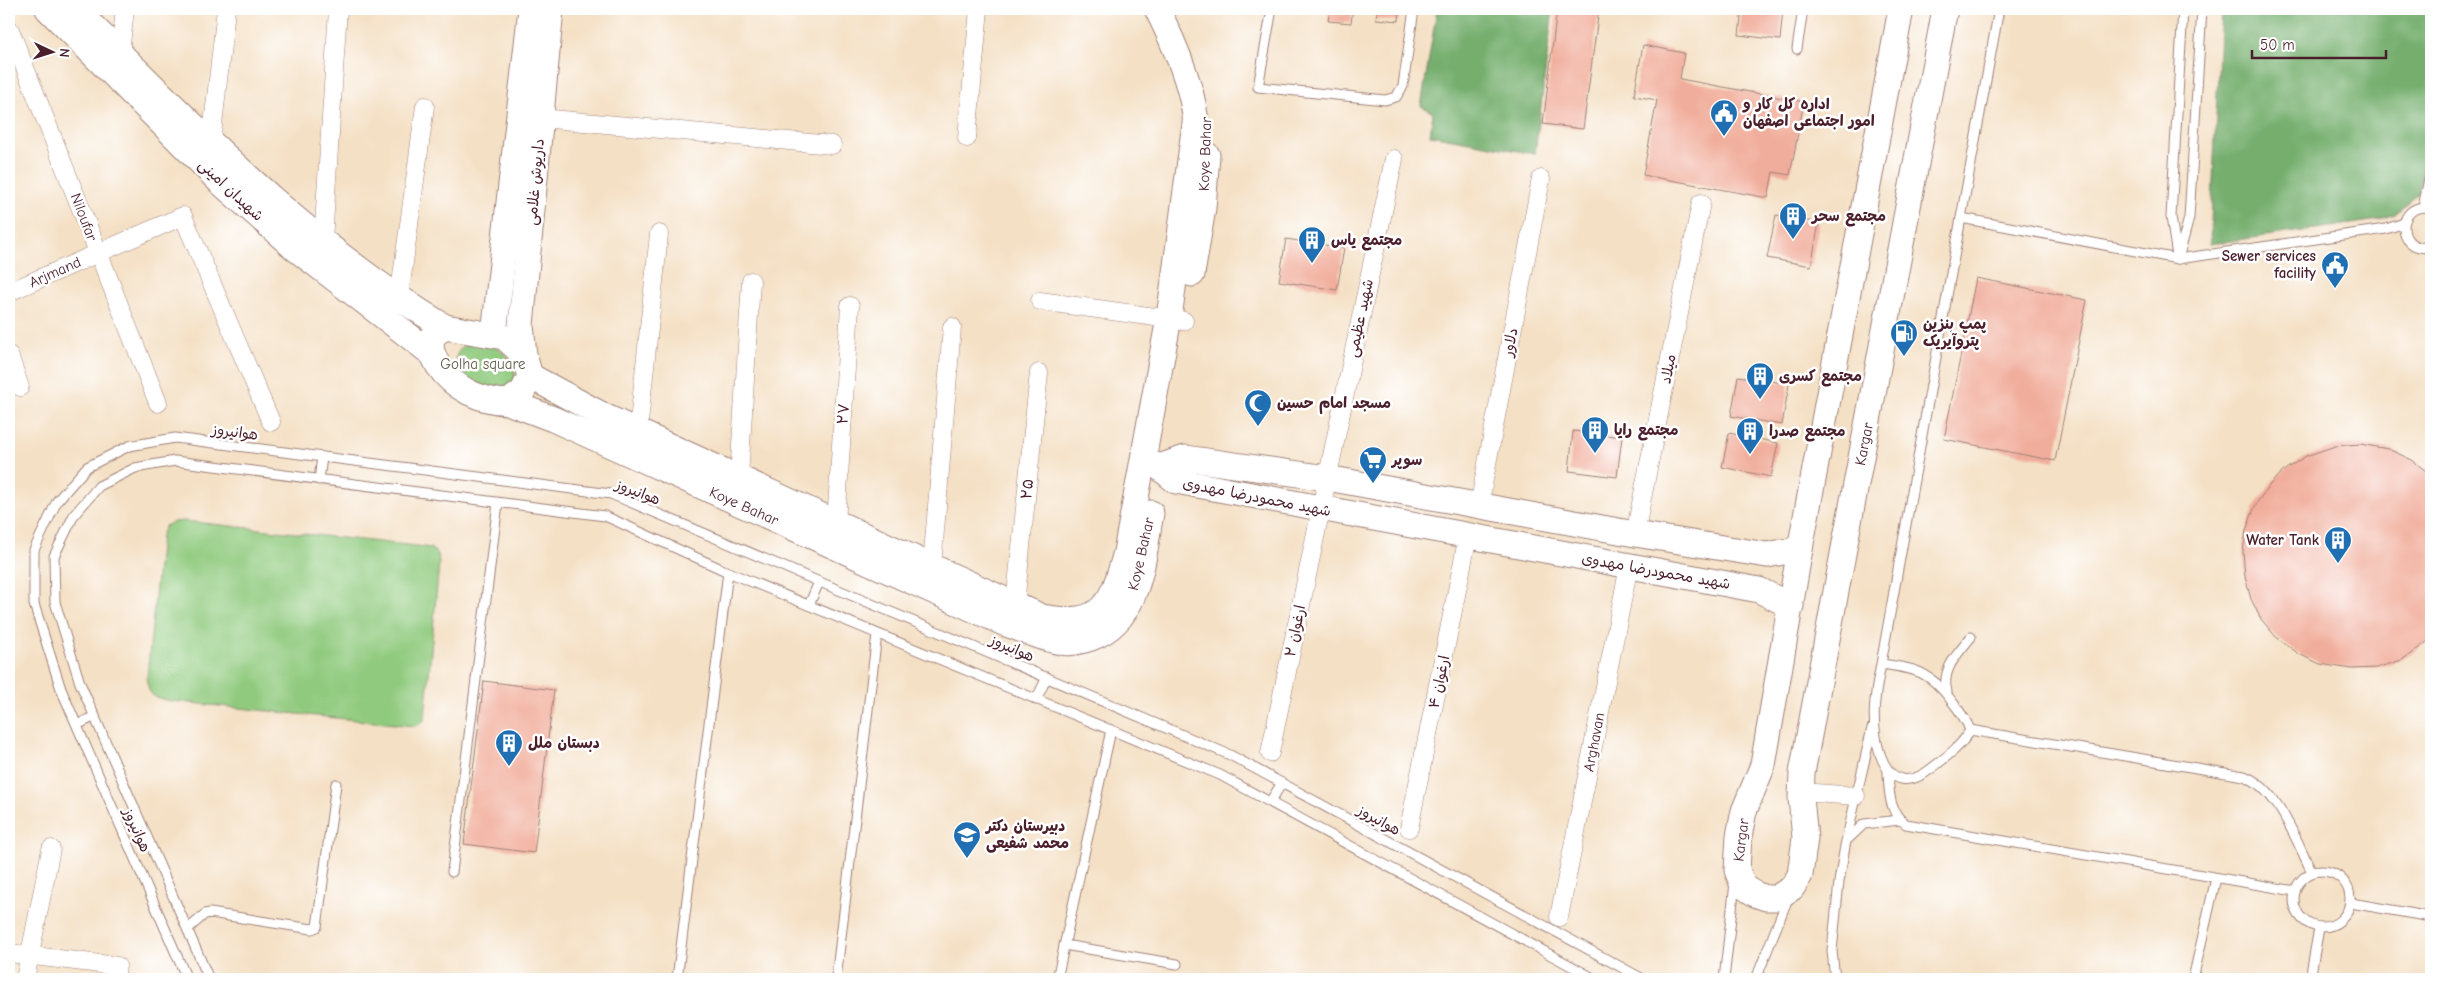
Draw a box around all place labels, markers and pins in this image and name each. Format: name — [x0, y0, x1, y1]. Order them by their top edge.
place label: اداره کل کار و امور اجتماعی اصفهان — [1742, 95, 1875, 131]
public building icon: اداره کل کار و امور اجتماعی اصفهان — [1709, 98, 1739, 137]
building icon: مجتمع سحر — [1778, 201, 1808, 240]
place label: مجتمع سحر — [1810, 207, 1886, 227]
building icon: مجتمع یاس — [1297, 225, 1327, 264]
place label: مجتمع یاس — [1331, 231, 1402, 251]
place label: Sewer services facility — [2222, 247, 2316, 282]
public building icon: Sewer services facility — [2320, 250, 2350, 289]
place label: پمپ بنزین پتروآیریک — [1923, 315, 1987, 350]
fuel station icon: پمپ بنزین پتروآیریک — [1889, 318, 1919, 357]
building icon: مجتمع کسری — [1745, 361, 1775, 400]
place label: مجتمع کسری — [1779, 367, 1862, 387]
mosque icon: مسجد امام حسین — [1243, 388, 1273, 427]
place label: مسجد امام حسین — [1277, 394, 1391, 414]
building icon: مجتمع رایا — [1580, 415, 1610, 454]
building icon: مجتمع صدرا — [1735, 416, 1765, 455]
place label: مجتمع رایا — [1614, 421, 1678, 441]
place label: مجتمع صدرا — [1769, 422, 1846, 442]
supermarket icon: سوپر — [1358, 445, 1388, 484]
place label: سوپر — [1390, 451, 1422, 470]
building icon: Water Tank — [2323, 525, 2353, 564]
place label: Water Tank — [2246, 531, 2320, 549]
building icon: دبستان ملل — [494, 728, 524, 767]
place label: دبستان ملل — [528, 734, 600, 752]
place label: دبیرستان دکتر محمد شفیعی — [984, 817, 1069, 853]
school or university icon: دبیرستان دکتر محمد شفیعی — [952, 820, 982, 859]

